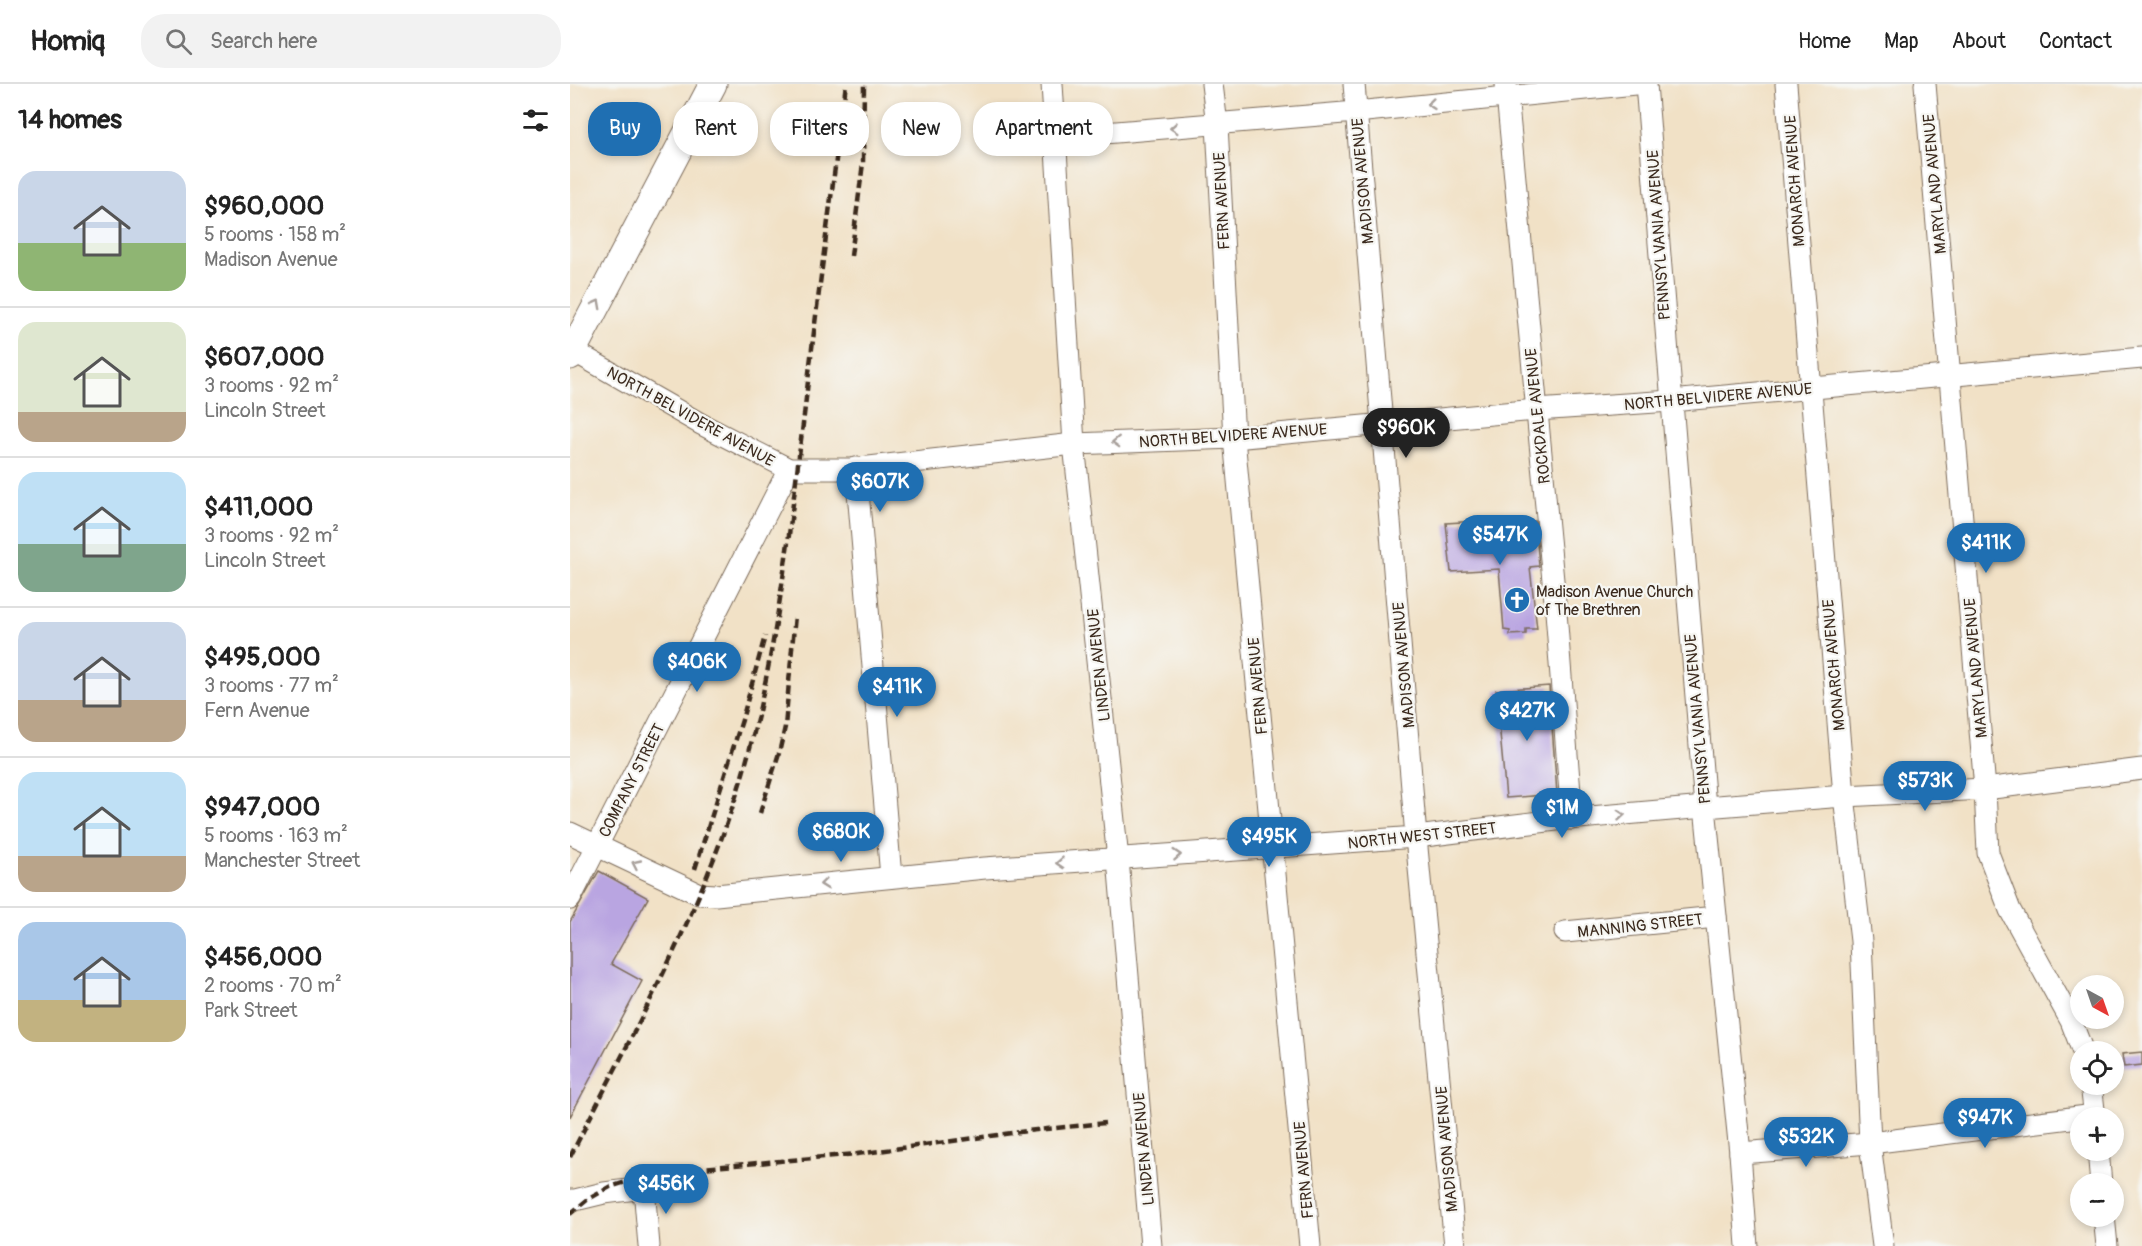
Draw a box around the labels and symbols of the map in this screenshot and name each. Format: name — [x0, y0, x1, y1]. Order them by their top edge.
one-way arrow — [1426, 97, 1435, 110]
street label: MARYLAND AVENUE — [1919, 113, 1951, 255]
street label: MONARCH AVENUE — [1780, 114, 1810, 247]
street label: MADISON AVENUE — [1348, 117, 1378, 245]
one-way arrow — [1169, 121, 1178, 134]
street label: PENNSYLVANIA AVENUE — [1643, 149, 1675, 321]
street label: FERN AVENUE — [1209, 152, 1235, 250]
one-way arrow — [590, 300, 601, 311]
street label: ROCKDALE AVENUE — [1521, 347, 1555, 485]
street label: NORTH BELVIDERE AVENUE — [603, 362, 778, 471]
street label: NORTH BELVIDERE AVENUE — [1623, 379, 1813, 415]
pin: $960K — [1364, 408, 1448, 459]
street label: NORTH BELVIDERE AVENUE — [1138, 419, 1328, 453]
one-way arrow — [1111, 436, 1120, 449]
pin: $607K — [838, 462, 922, 513]
pin: $547K — [1458, 515, 1542, 566]
pin: $411K — [1944, 523, 2028, 574]
place label: Madison Avenue Church of The Brethren — [1536, 582, 1693, 620]
church icon: Madison Avenue Church of The Brethren — [1502, 585, 1532, 615]
street label: MARYLAND AVENUE — [1960, 597, 1992, 739]
street label: MONARCH AVENUE — [1818, 598, 1850, 731]
street label: MADISON AVENUE — [1389, 601, 1419, 729]
street label: LINDEN AVENUE — [1083, 607, 1115, 722]
street label: PENNSYLVANIA AVENUE — [1681, 633, 1715, 805]
street label: FERN AVENUE — [1244, 636, 1272, 735]
pin: $406K — [655, 642, 739, 693]
pin: $411K — [855, 667, 939, 718]
pin: $427K — [1485, 691, 1569, 742]
street label: COMPANY STREET — [595, 720, 669, 841]
pin: $573K — [1883, 761, 1967, 812]
pin: $1M — [1533, 788, 1591, 839]
one-way arrow — [1616, 809, 1625, 822]
pin: $680K — [799, 812, 883, 863]
pin: $495K — [1227, 817, 1311, 868]
street label: NORTH WEST STREET — [1347, 818, 1498, 854]
one-way arrow — [1172, 849, 1181, 862]
one-way arrow — [1055, 857, 1064, 870]
one-way arrow — [631, 860, 642, 872]
one-way arrow — [819, 877, 828, 890]
street label: MANNING STREET — [1576, 909, 1704, 943]
north arrow — [2070, 975, 2124, 1029]
street label: MADISON AVENUE — [1432, 1085, 1462, 1213]
street label: LINDEN AVENUE — [1129, 1091, 1159, 1206]
pin: $947K — [1943, 1098, 2027, 1149]
pin: $532K — [1764, 1117, 1848, 1168]
street label: FERN AVENUE — [1290, 1120, 1318, 1219]
pin: $456K — [624, 1164, 708, 1215]

